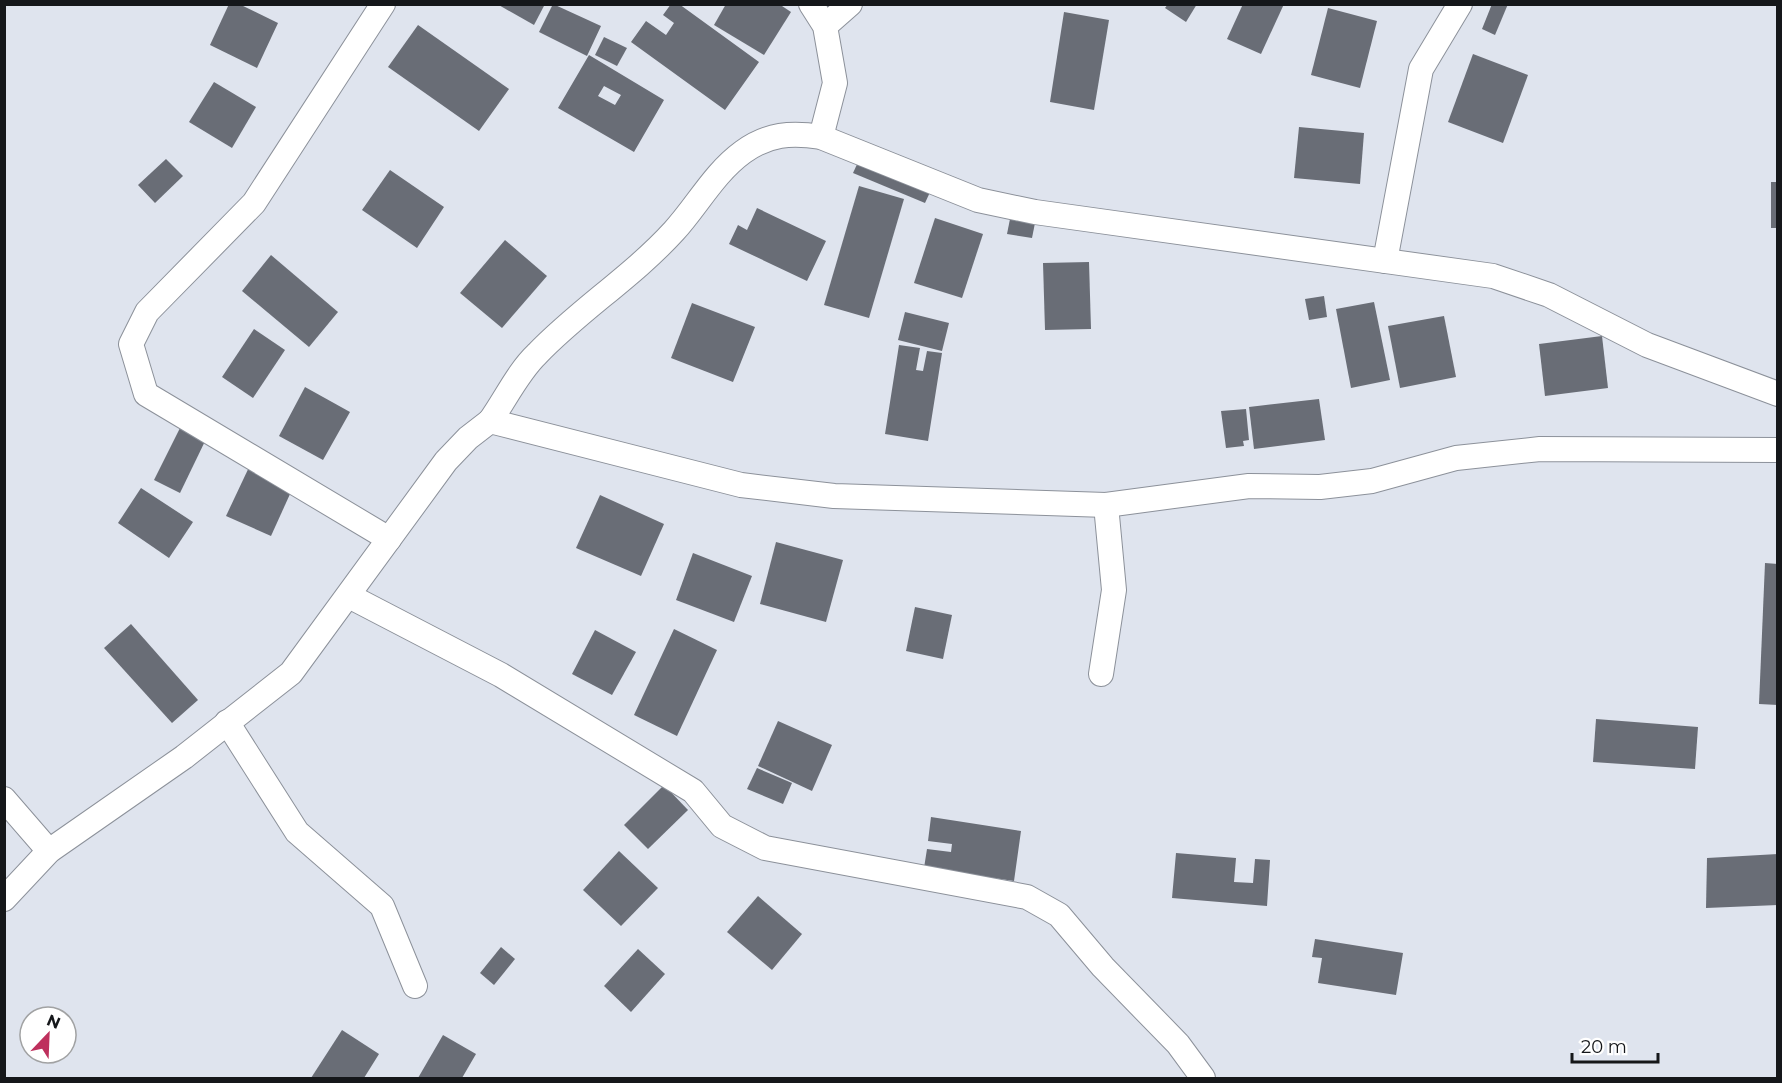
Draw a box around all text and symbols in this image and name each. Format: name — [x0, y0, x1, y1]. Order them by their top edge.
north arrow — [18, 1005, 78, 1065]
text: N — [44, 1010, 63, 1033]
scale bar — [1572, 1026, 1658, 1064]
text: 20 m — [1581, 1036, 1627, 1058]

